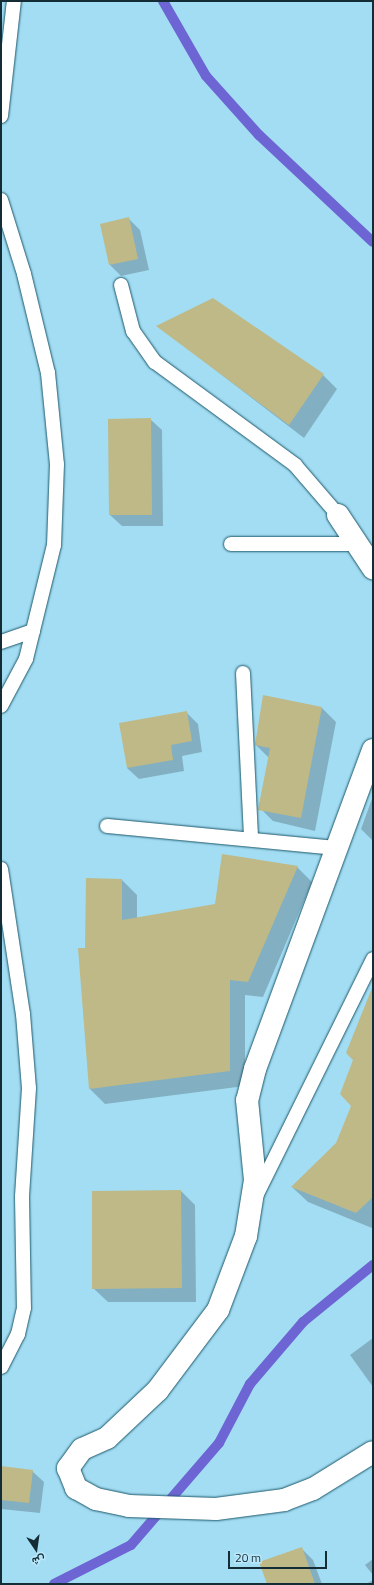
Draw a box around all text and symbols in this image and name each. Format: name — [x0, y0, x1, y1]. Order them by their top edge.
north arrow — [16, 1529, 56, 1569]
scale bar — [230, 1543, 329, 1569]
text: 20 m — [235, 1548, 261, 1567]
text: ش — [30, 1551, 47, 1570]

